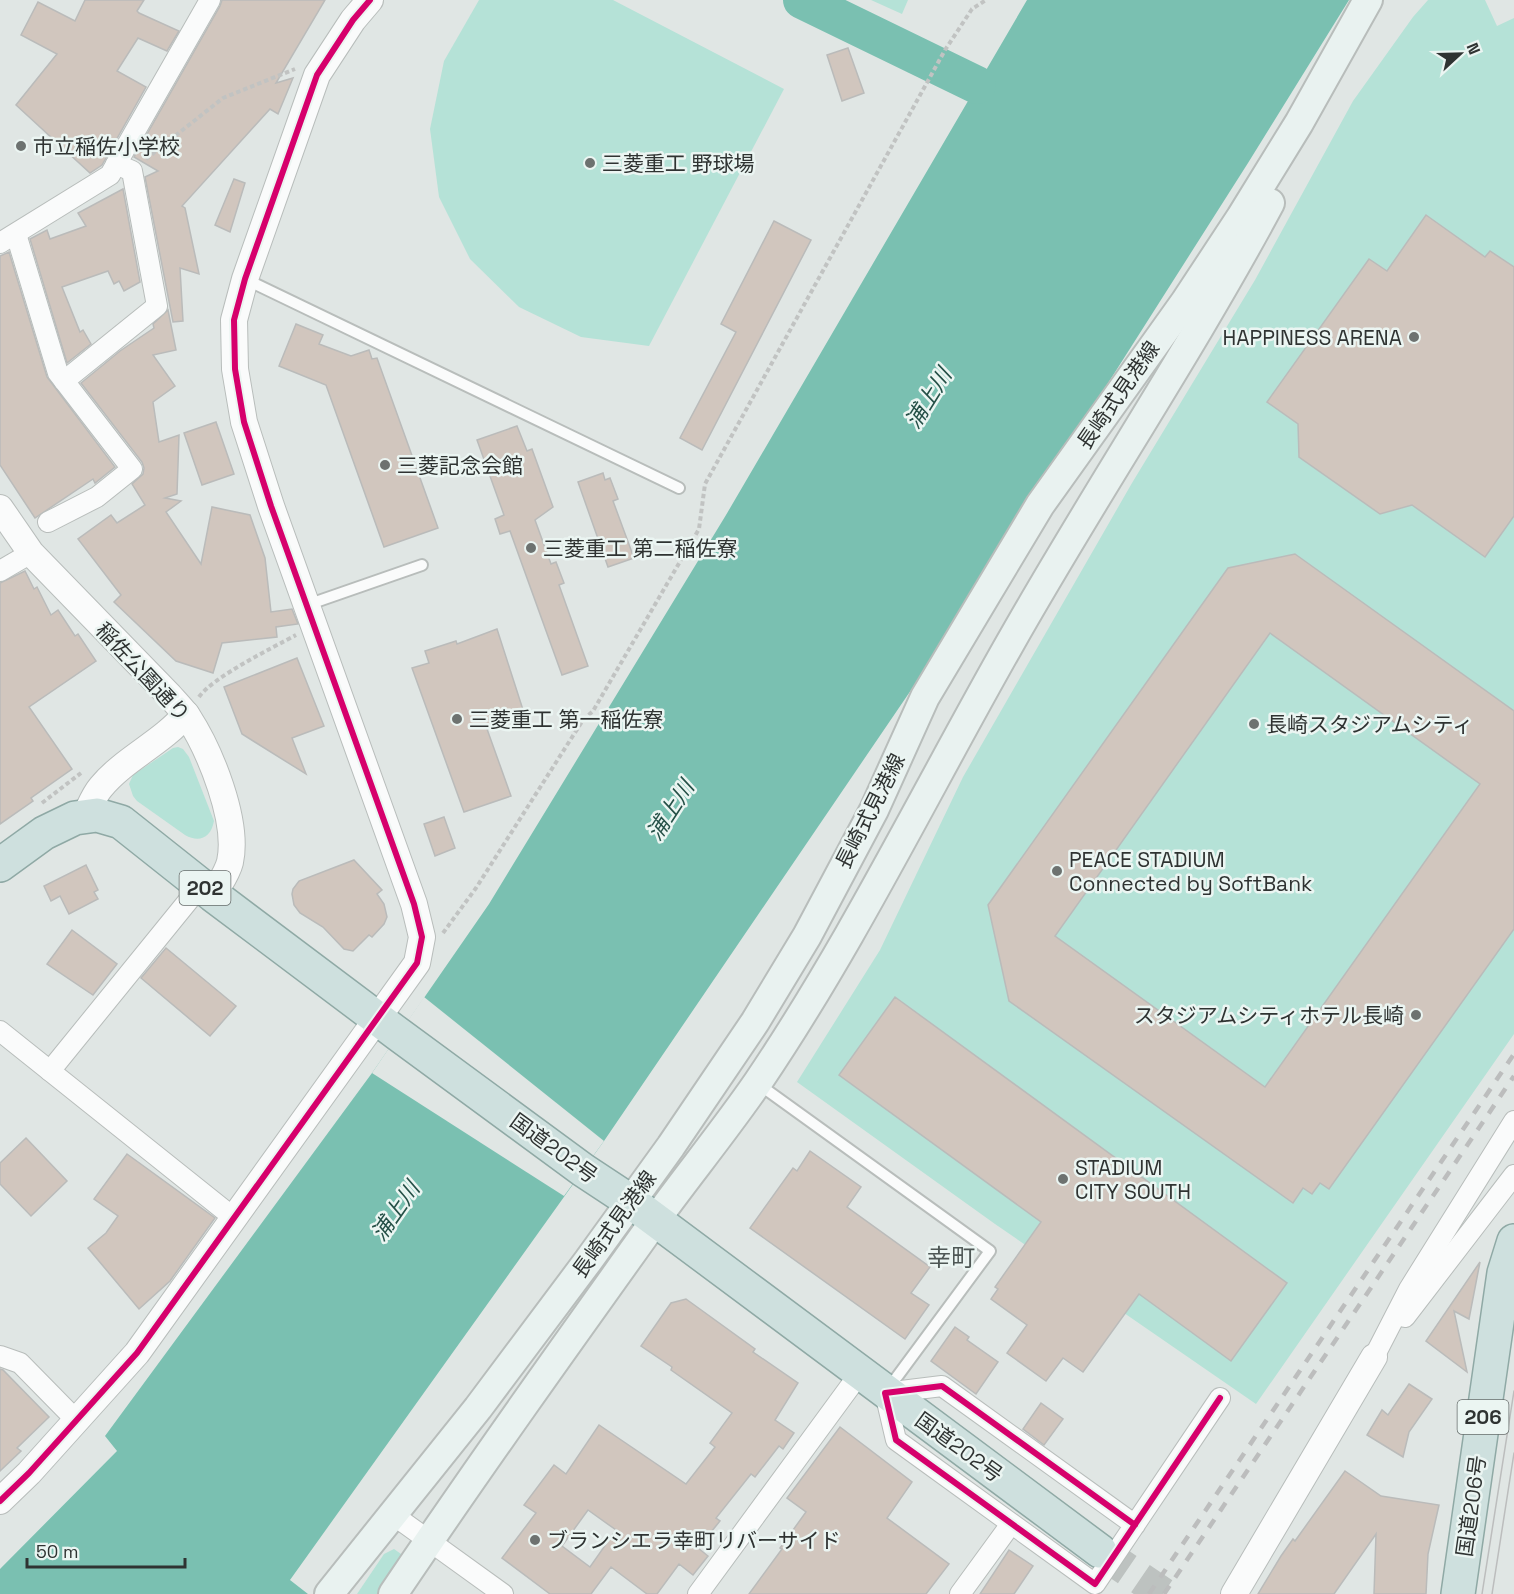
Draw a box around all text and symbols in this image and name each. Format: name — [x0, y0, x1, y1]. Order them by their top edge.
north arrow — [1430, 24, 1490, 84]
text: N — [1462, 40, 1485, 57]
place label: 市立稲佐小学校 — [33, 133, 180, 160]
marker: 市立稲佐小学校 — [14, 139, 28, 153]
place label: 三菱重工 野球場 — [602, 150, 754, 177]
marker: 三菱重工 野球場 — [583, 156, 597, 170]
place label: HAPPINESS ARENA — [1223, 324, 1402, 351]
marker: HAPPINESS ARENA — [1407, 330, 1421, 344]
street label: 長崎式見港線 — [1071, 336, 1165, 454]
water label: 浦上川 — [899, 361, 958, 433]
place label: 三菱記念会館 — [397, 452, 523, 479]
marker: 三菱記念会館 — [378, 458, 392, 472]
place label: 三菱重工 第二稲佐寮 — [543, 535, 737, 562]
marker: 三菱重工 第二稲佐寮 — [524, 541, 538, 555]
street label: 稲佐公園通り — [90, 617, 196, 727]
place label: 三菱重工 第一稲佐寮 — [469, 706, 663, 733]
place label: 長崎スタジアムシティ — [1266, 711, 1473, 738]
marker: 三菱重工 第一稲佐寮 — [450, 712, 464, 726]
marker: 長崎スタジアムシティ — [1247, 717, 1261, 731]
street label: 長崎式見港線 — [829, 749, 911, 873]
water label: 浦上川 — [640, 773, 701, 845]
place label: PEACE STADIUM Connected by SoftBank — [1069, 846, 1312, 897]
marker: PEACE STADIUM Connected by SoftBank — [1050, 864, 1064, 878]
road number: 202 — [180, 871, 230, 905]
place label: スタジアムシティホテル長崎 — [1134, 1002, 1404, 1029]
marker: スタジアムシティホテル長崎 — [1409, 1008, 1423, 1022]
street label: 国道202号 — [505, 1107, 603, 1189]
place label: STADIUM CITY SOUTH — [1075, 1154, 1191, 1205]
street label: 長崎式見港線 — [566, 1165, 662, 1283]
marker: STADIUM CITY SOUTH — [1056, 1172, 1070, 1186]
water label: 浦上川 — [365, 1174, 427, 1246]
district label: 幸町 — [927, 1242, 975, 1273]
road number: 206 — [1458, 1400, 1508, 1434]
street label: 国道202号 — [910, 1406, 1008, 1488]
street label: 国道206号 — [1451, 1454, 1491, 1558]
place label: ブランシエラ幸町リバーサイド — [547, 1527, 841, 1554]
scale bar — [27, 1531, 184, 1569]
marker: ブランシエラ幸町リバーサイド — [528, 1533, 542, 1547]
text: 50 m — [36, 1540, 78, 1563]

